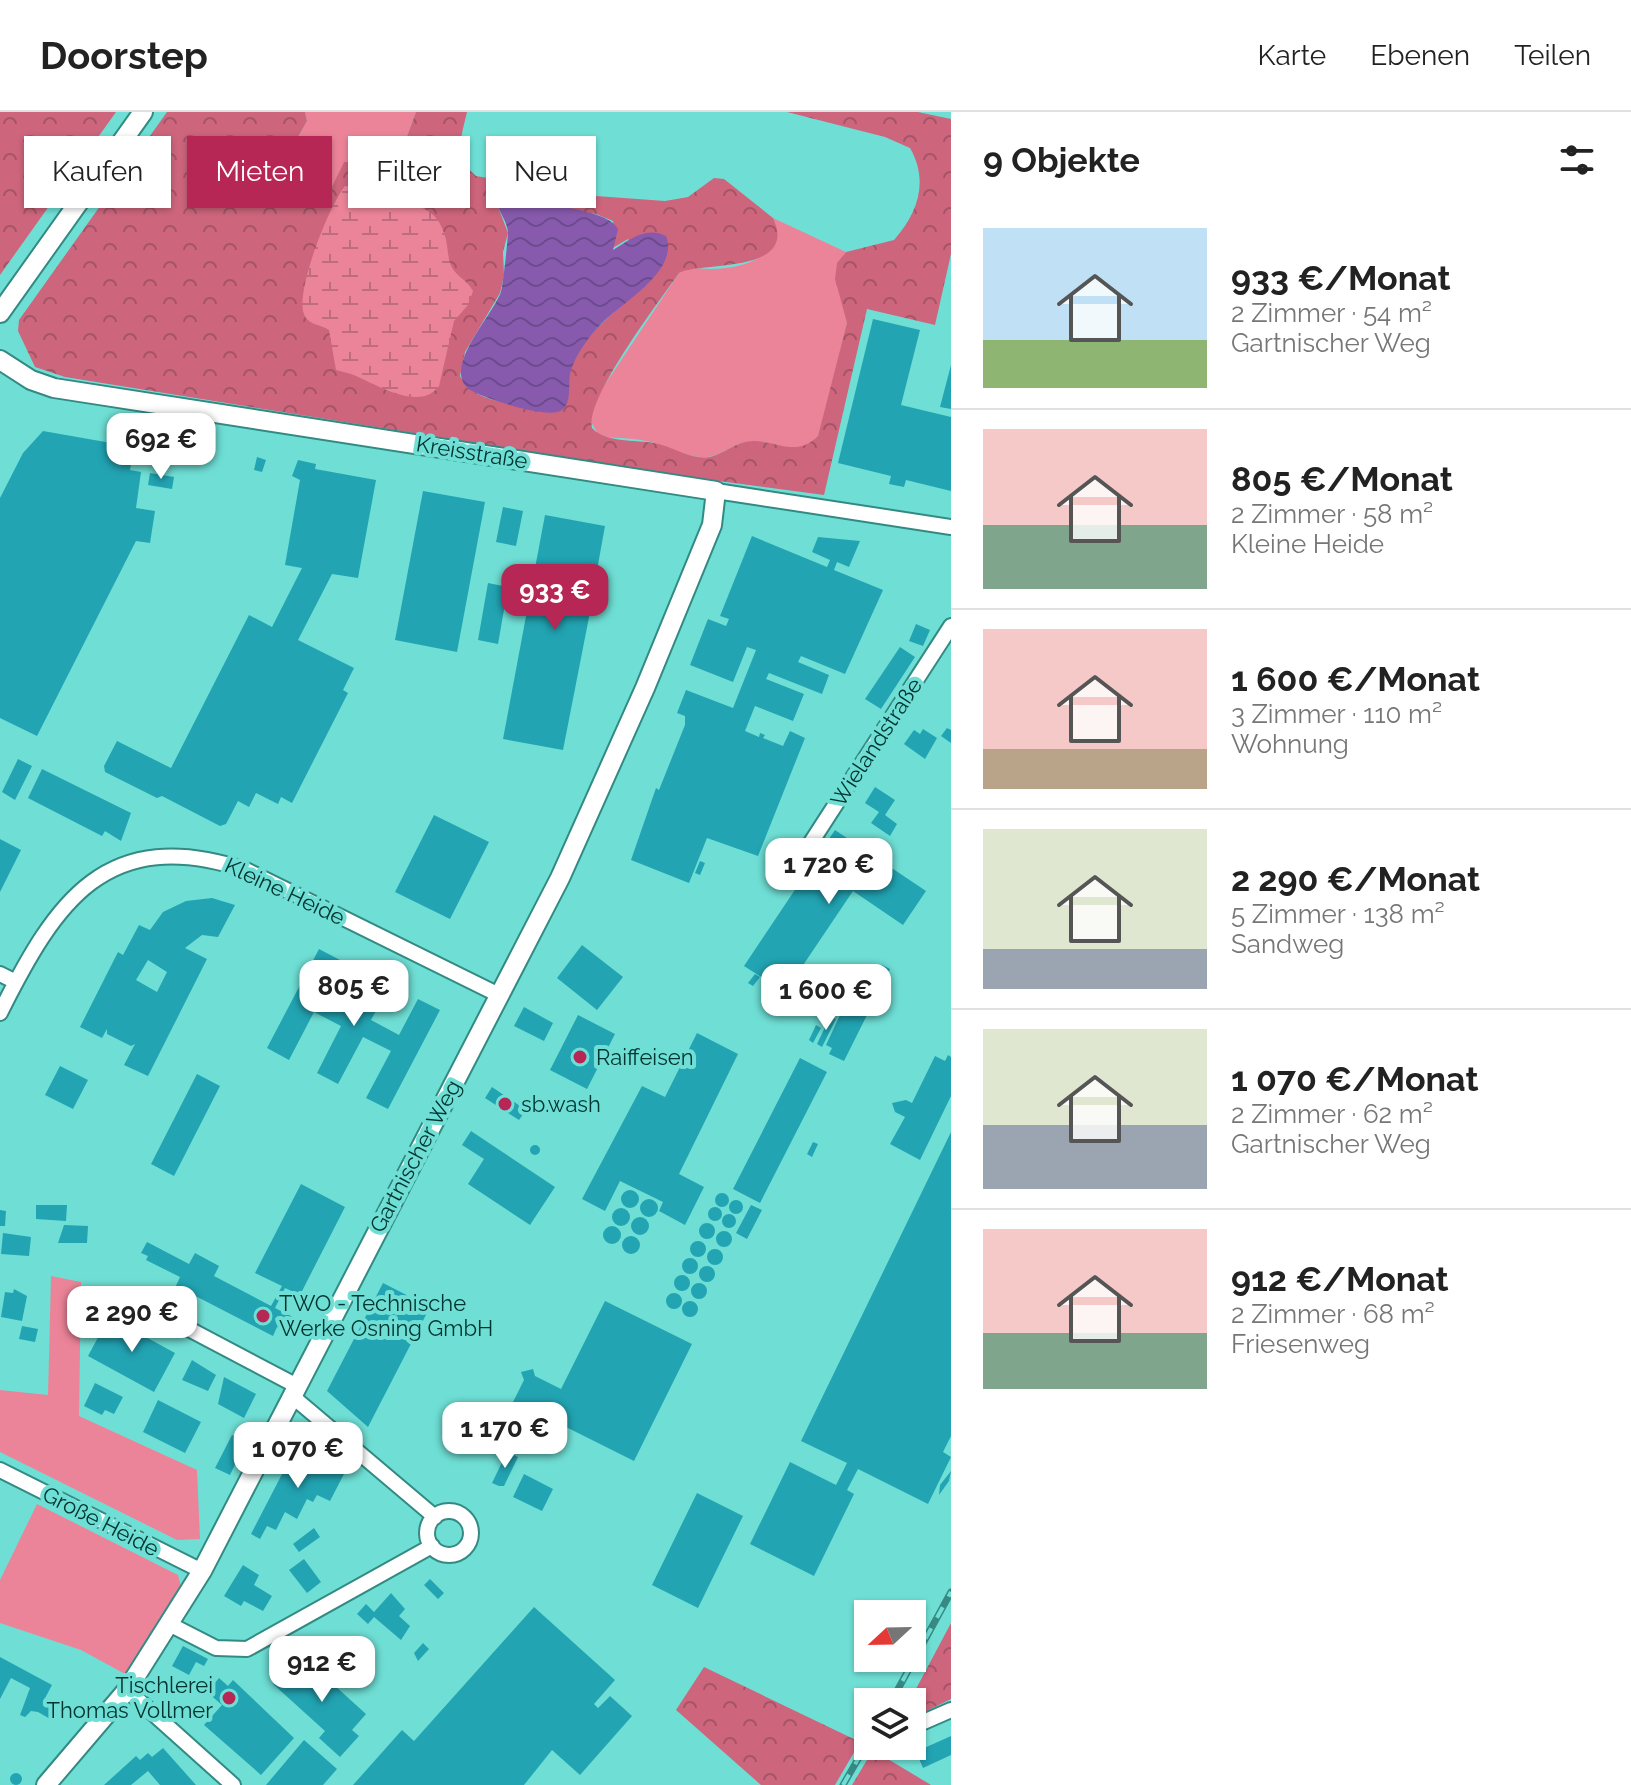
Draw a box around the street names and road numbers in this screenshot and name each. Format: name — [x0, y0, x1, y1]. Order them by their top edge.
street label: Kreisstraße — [414, 430, 530, 474]
street label: Wielandstraße — [825, 673, 927, 811]
street label: Kleine Heide — [221, 852, 349, 930]
street label: Gartnischer Weg — [364, 1075, 466, 1237]
street label: Große Heide — [38, 1481, 164, 1561]

